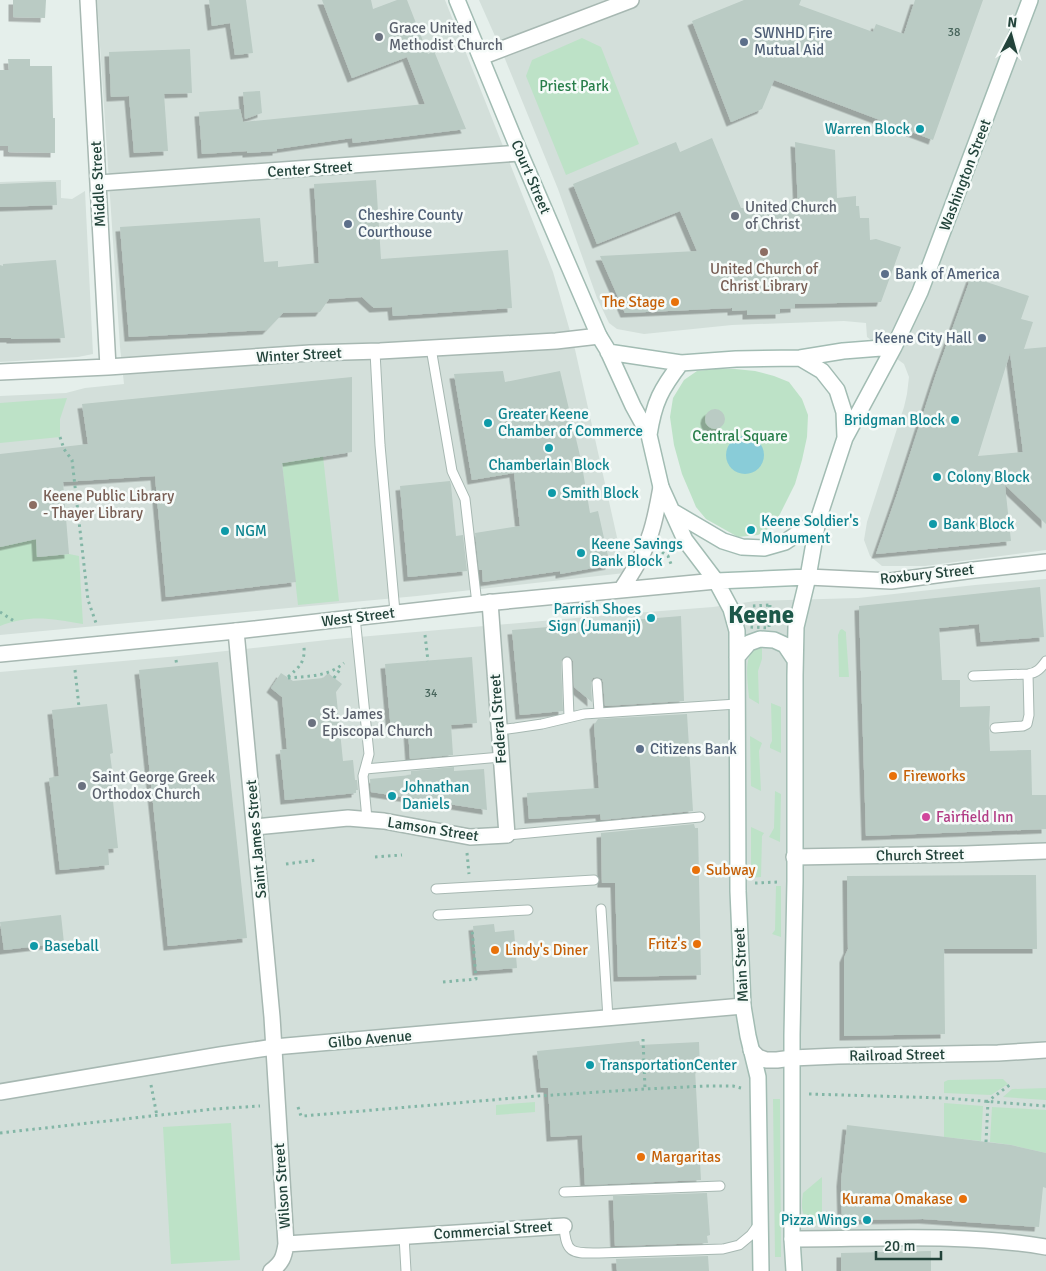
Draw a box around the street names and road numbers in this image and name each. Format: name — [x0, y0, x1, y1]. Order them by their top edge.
street label: Washington Street — [935, 117, 995, 233]
street label: Court Street — [507, 137, 555, 217]
street label: Middle Street — [87, 140, 109, 228]
street label: Center Street — [267, 157, 353, 181]
street label: Winter Street — [256, 344, 342, 366]
street label: Roxbury Street — [879, 560, 975, 588]
street label: West Street — [320, 604, 396, 630]
street label: Federal Street — [486, 673, 510, 765]
street label: Saint James Street — [242, 779, 270, 899]
street label: Lamson Street — [386, 813, 480, 845]
street label: Church Street — [876, 845, 964, 865]
street label: Main Street — [730, 927, 752, 1003]
street label: Gilbo Avenue — [327, 1026, 413, 1052]
street label: Railroad Street — [849, 1045, 945, 1065]
street label: Wilson Street — [270, 1142, 294, 1230]
street label: Commercial Street — [433, 1217, 553, 1243]

